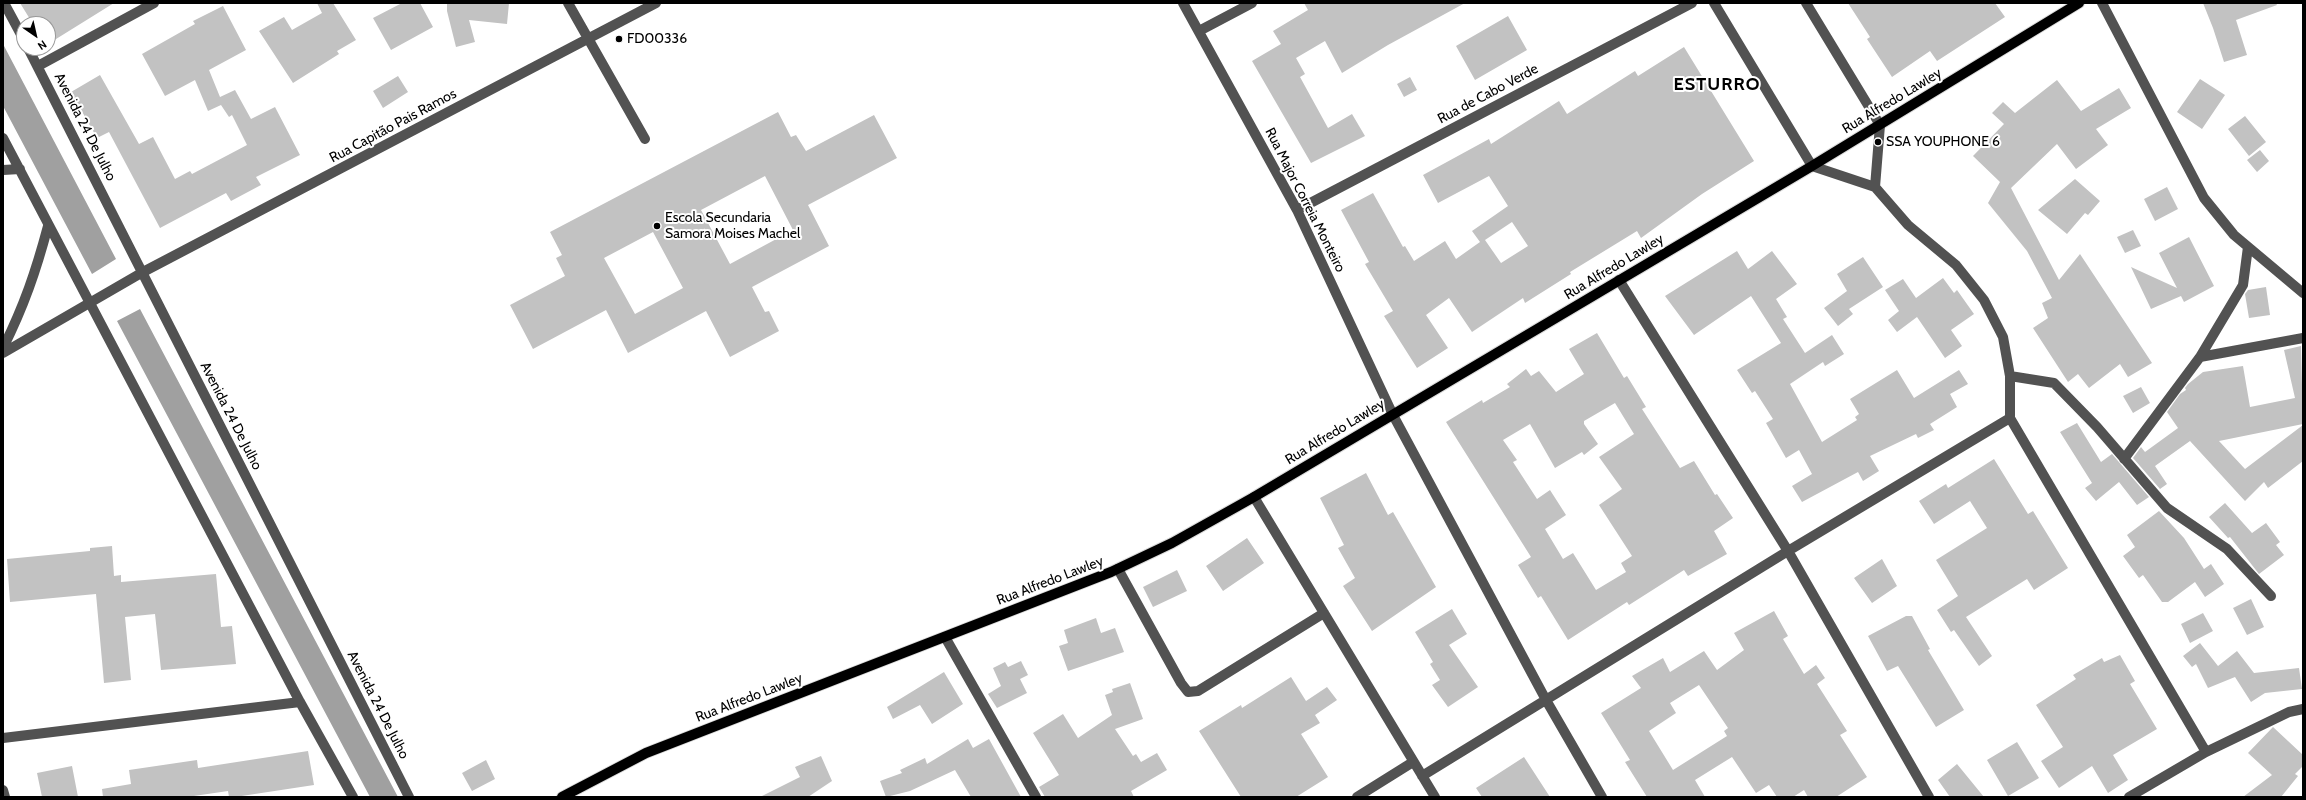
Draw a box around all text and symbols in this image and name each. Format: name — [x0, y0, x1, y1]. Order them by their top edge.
north arrow — [16, 16, 56, 56]
place label: FD00336 — [627, 31, 687, 47]
marker: FD00336 — [614, 34, 624, 44]
text: N — [35, 37, 49, 53]
street label: Rua de Cabo Verde — [1435, 60, 1541, 128]
street label: Rua Alfredo Lawley — [1839, 65, 1945, 137]
street label: Avenida 24 De Julho — [51, 70, 119, 184]
district label: ESTURRO — [1674, 74, 1760, 96]
street label: Rua Capitão Pais Ramos — [327, 85, 459, 167]
street label: Rua Major Correia Monteiro — [1261, 125, 1349, 275]
place label: SSA YOUPHONE 6 — [1886, 134, 2000, 150]
marker: SSA YOUPHONE 6 — [1873, 137, 1883, 147]
place label: Escola Secundaria Samora Moises Machel — [665, 210, 800, 242]
marker: Escola Secundaria Samora Moises Machel — [652, 221, 662, 231]
street label: Rua Alfredo Lawley — [1561, 231, 1667, 303]
street label: Avenida 24 De Julho — [197, 359, 265, 473]
street label: Rua Alfredo Lawley — [1282, 396, 1388, 468]
street label: Rua Alfredo Lawley — [994, 553, 1106, 609]
street label: Avenida 24 De Julho — [344, 648, 412, 762]
street label: Rua Alfredo Lawley — [693, 670, 805, 726]

